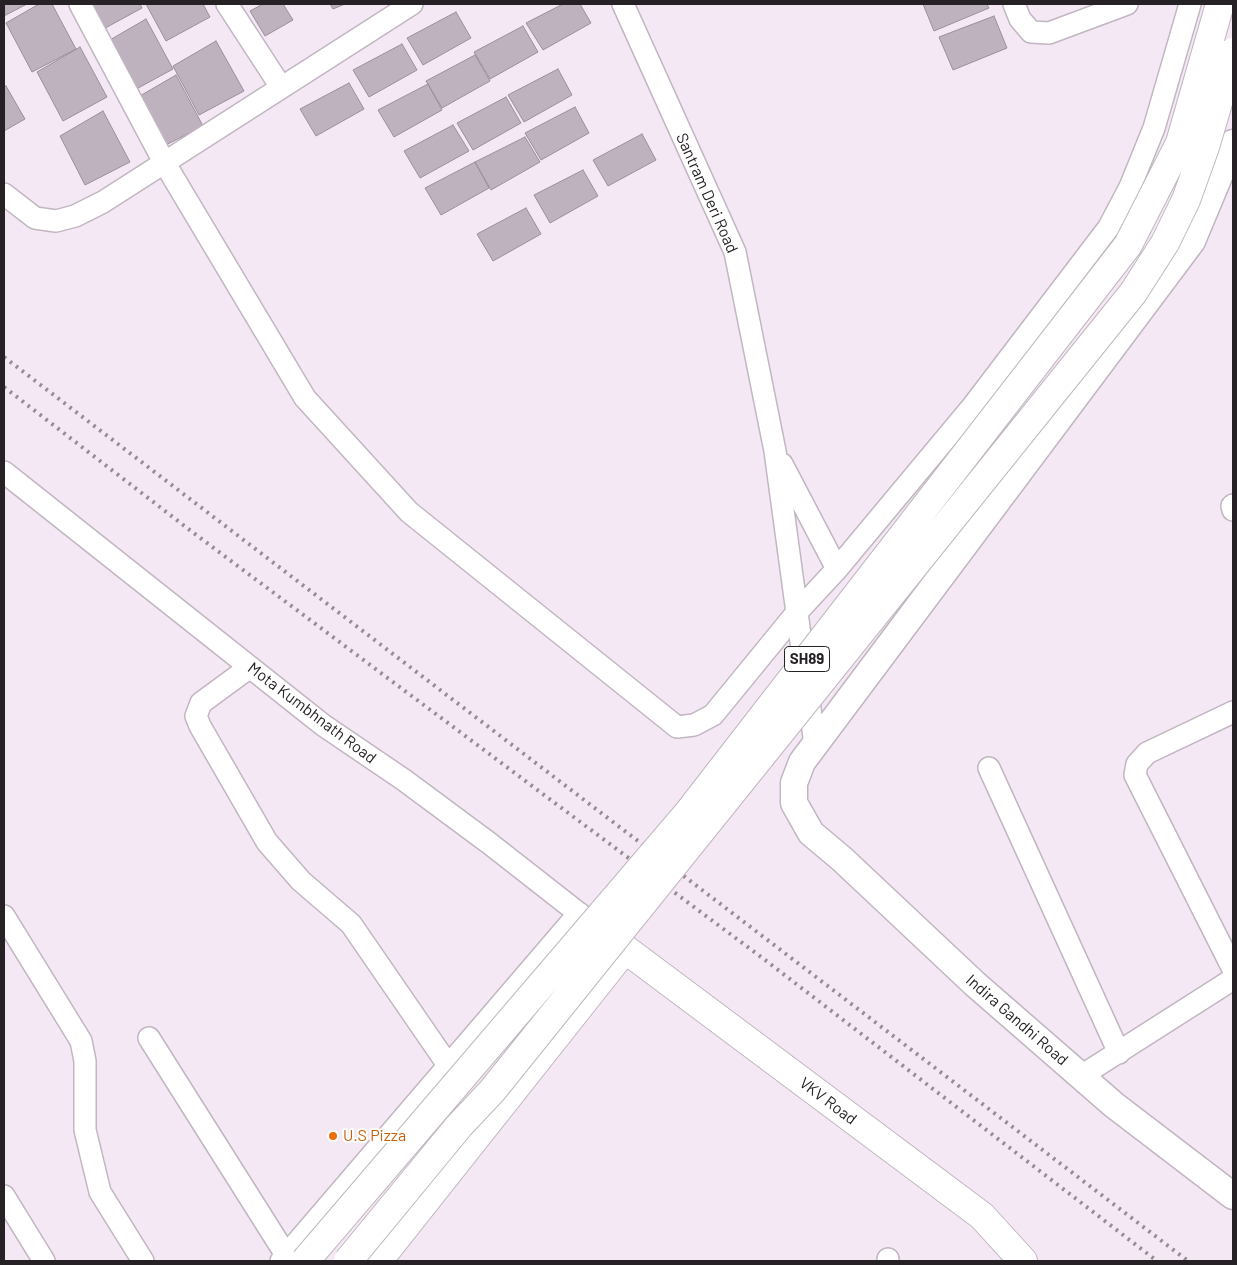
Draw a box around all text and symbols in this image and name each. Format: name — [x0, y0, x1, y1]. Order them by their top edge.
street label: Santram Deri Road — [672, 130, 742, 256]
road number: SH89 — [784, 646, 830, 672]
street label: Mota Kumbhnath Road — [244, 658, 380, 768]
street label: Indira Gandhi Road — [962, 970, 1072, 1070]
street label: VKV Road — [796, 1073, 860, 1129]
place label: U.S Pizza — [343, 1126, 406, 1146]
marker: U.S Pizza — [327, 1130, 339, 1142]

